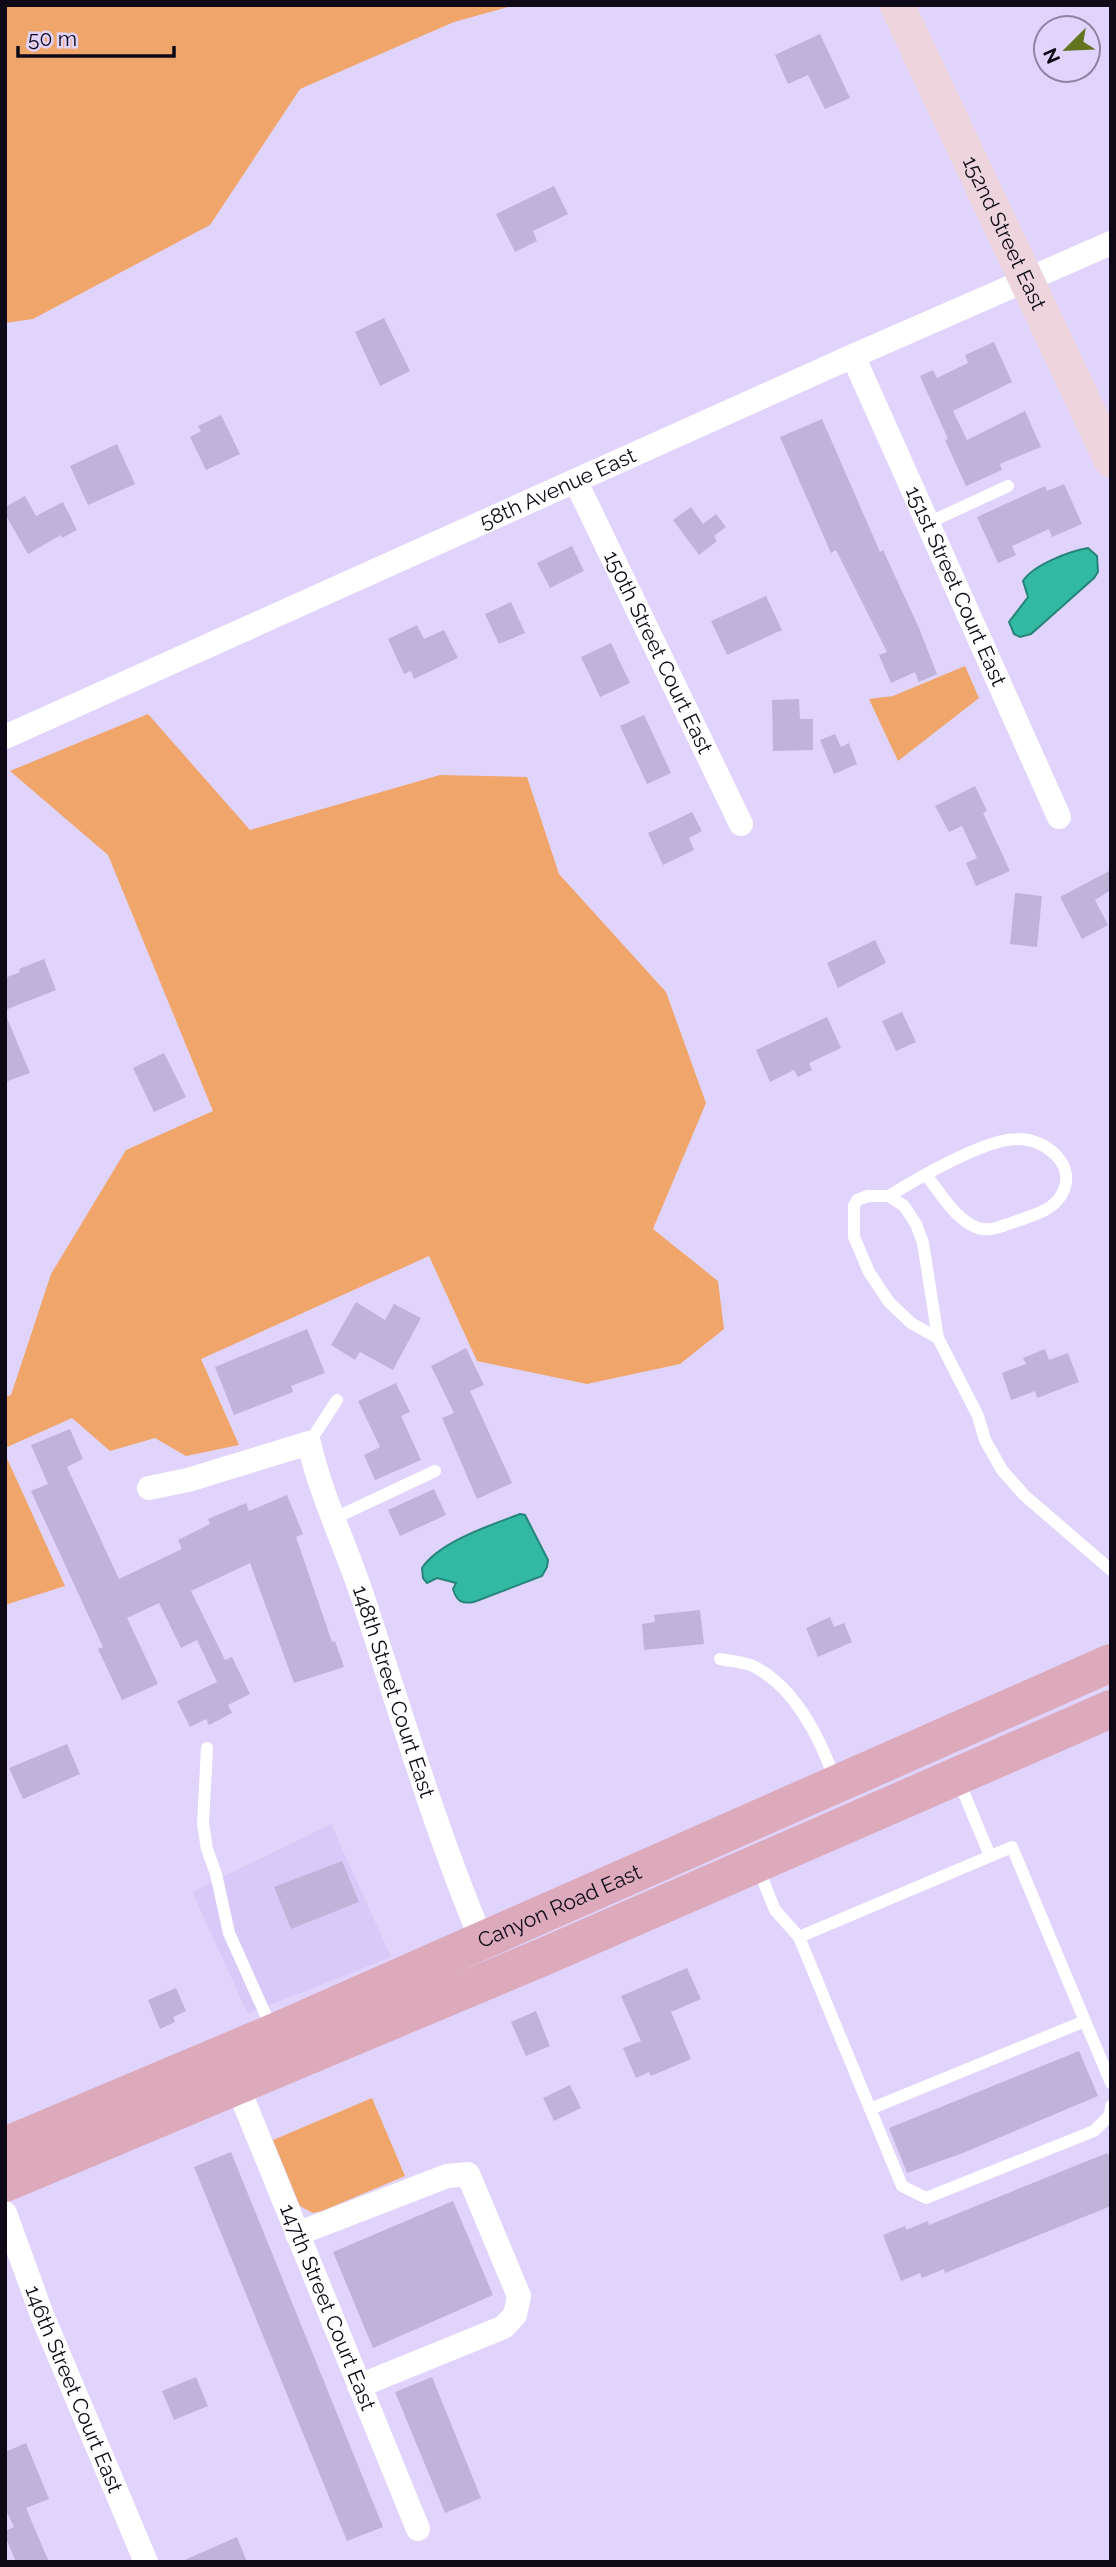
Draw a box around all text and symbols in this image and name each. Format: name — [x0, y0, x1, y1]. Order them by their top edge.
scale bar — [18, 14, 173, 58]
north arrow — [1032, 14, 1102, 84]
text: 50 m — [28, 26, 77, 51]
text: N — [1038, 45, 1064, 67]
street label: 152nd Street East — [958, 152, 1052, 314]
street label: 58th Avenue East — [476, 442, 639, 534]
street label: 151st Street Court East — [901, 482, 1012, 690]
street label: 150th Street Court East — [599, 547, 718, 757]
street label: 148th Street Court East — [348, 1582, 440, 1801]
street label: Canyon Road East — [474, 1859, 645, 1953]
street label: 147th Street Court East — [275, 2200, 381, 2414]
street label: 146th Street Court East — [20, 2282, 128, 2496]

